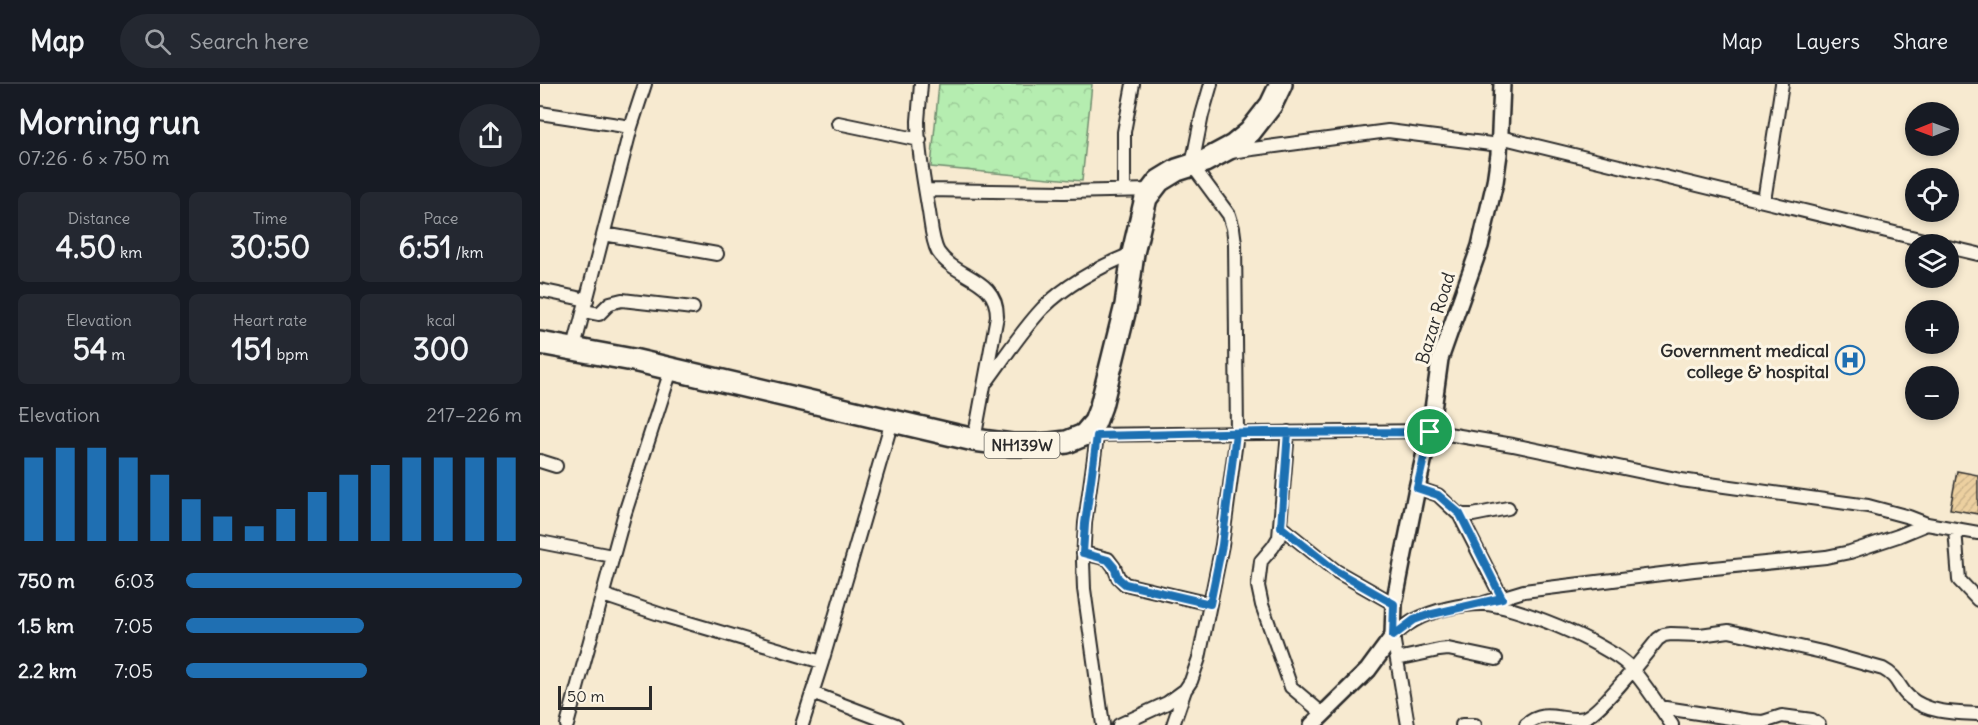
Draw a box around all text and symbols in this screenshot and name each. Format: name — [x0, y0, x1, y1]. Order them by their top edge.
search box — [120, 14, 540, 68]
text: Map — [30, 23, 84, 59]
icon: search — [141, 25, 174, 58]
text: Search here — [189, 27, 309, 55]
text: Map — [1722, 28, 1762, 55]
text: Layers — [1795, 28, 1860, 55]
text: Share — [1893, 28, 1948, 55]
text: Morning run — [18, 101, 200, 143]
north arrow — [1905, 102, 1959, 156]
map controls — [1905, 102, 1959, 420]
button: share — [459, 104, 522, 167]
text: 07:26 · 6 × 750 m — [18, 145, 170, 170]
button: locate — [1905, 168, 1959, 222]
text: Distance — [68, 208, 130, 228]
text: Time — [253, 208, 287, 228]
text: Pace — [424, 208, 458, 228]
text: 4.50 — [56, 228, 116, 266]
text: 30:50 — [230, 228, 310, 266]
text: 6:51 — [398, 228, 452, 266]
button: layers — [1905, 234, 1959, 288]
text: km — [116, 242, 142, 262]
text: /km — [452, 242, 484, 262]
street label: Bazar Road — [1410, 269, 1460, 367]
button: + — [1905, 300, 1959, 354]
text: Elevation — [66, 310, 132, 330]
text: Heart rate — [233, 310, 307, 330]
text: kcal — [427, 310, 455, 330]
text: 54 — [73, 330, 107, 368]
text: 151 — [232, 330, 273, 368]
text: 300 — [413, 330, 469, 368]
place label: Government medical college & hospital — [1660, 339, 1829, 383]
text: m — [107, 344, 125, 364]
text: bpm — [273, 344, 308, 364]
hospital icon: Government medical college & hospital — [1834, 344, 1866, 376]
button: − — [1905, 366, 1959, 420]
text: Elevation — [18, 402, 100, 427]
text: 217–226 m — [426, 402, 522, 427]
pin — [1404, 406, 1455, 457]
icon: arrive — [1413, 415, 1446, 448]
road number: NH139W — [984, 432, 1060, 458]
text: 750 m — [18, 568, 75, 593]
text: 6:03 — [114, 568, 155, 593]
text: 1.5 km — [18, 613, 74, 638]
text: 7:05 — [114, 613, 153, 638]
text: 2.2 km — [18, 658, 77, 683]
text: 7:05 — [114, 658, 153, 683]
scale bar — [558, 683, 652, 710]
text: 50 m — [567, 686, 605, 706]

